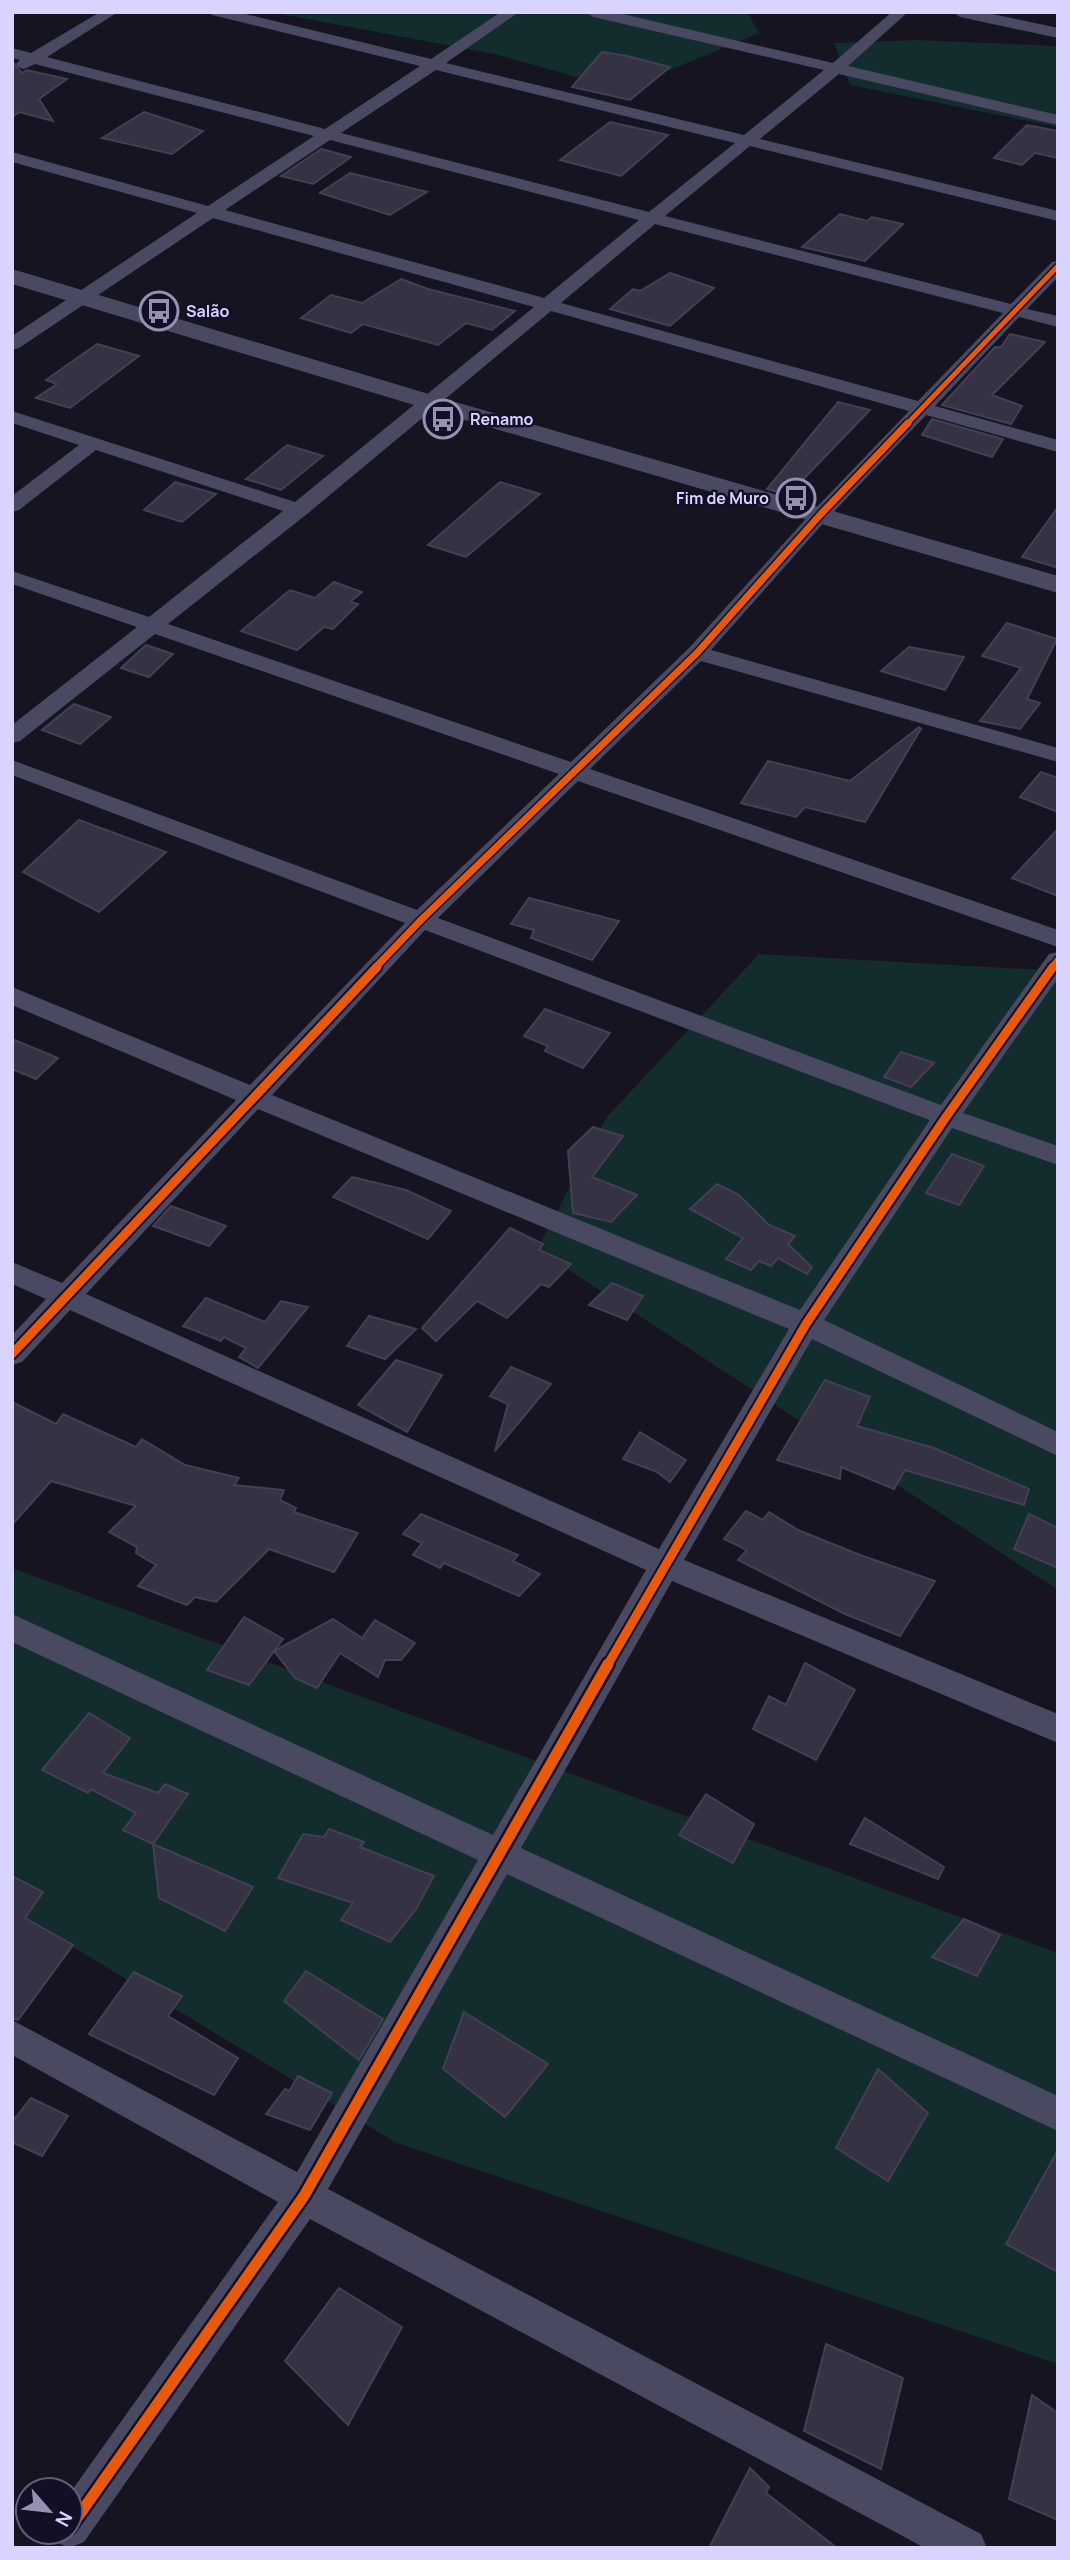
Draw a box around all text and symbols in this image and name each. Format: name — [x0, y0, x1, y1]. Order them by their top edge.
bus stop icon: Salão — [138, 290, 180, 332]
place label: Salão — [186, 300, 229, 322]
bus stop icon: Renamo — [422, 398, 464, 440]
place label: Renamo — [470, 408, 533, 430]
bus stop icon: Fim de Muro — [775, 477, 817, 519]
place label: Fim de Muro — [676, 487, 769, 509]
north arrow — [14, 2476, 84, 2546]
text: N — [49, 2507, 79, 2531]

